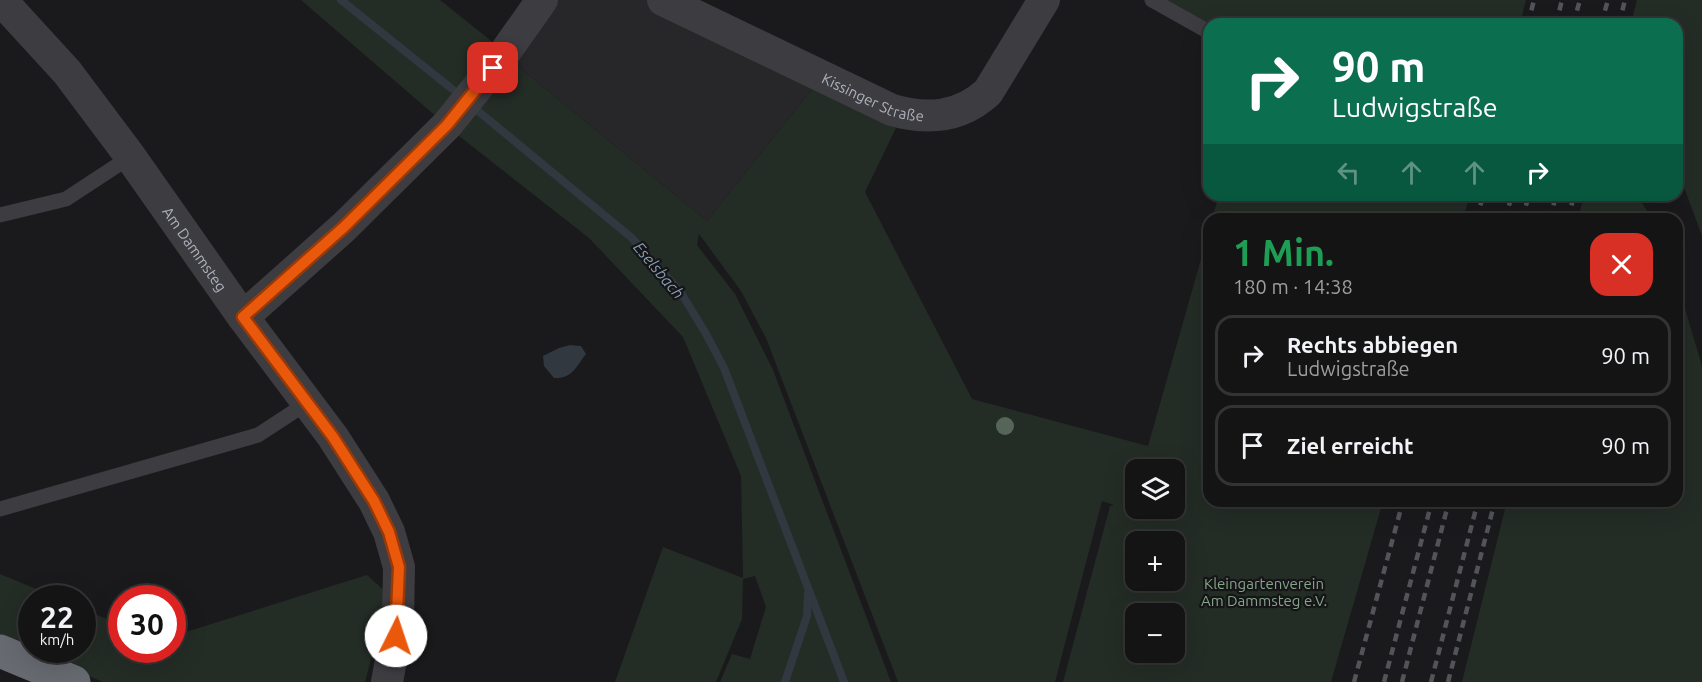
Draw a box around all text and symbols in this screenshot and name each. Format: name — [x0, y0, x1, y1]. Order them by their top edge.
pin — [467, 42, 518, 93]
icon: right — [1233, 42, 1311, 120]
text: 90 m — [1332, 43, 1426, 90]
icon: arrive — [476, 51, 509, 84]
street label: Kissinger Straße — [819, 69, 925, 124]
text: Ludwigstraße — [1332, 92, 1498, 122]
icon: left — [1332, 156, 1365, 189]
icon: ahead — [1395, 156, 1428, 189]
icon: ahead — [1458, 156, 1491, 189]
icon: right — [1521, 156, 1554, 189]
street label: Am Dammsteg — [159, 203, 231, 294]
text: 1 Min. — [1233, 232, 1334, 273]
button: close — [1590, 233, 1653, 296]
water label: Eselsbach — [630, 238, 688, 302]
text: 180 m · 14:38 — [1233, 275, 1353, 298]
text: Rechts abbiegen — [1287, 332, 1458, 357]
icon: right — [1236, 339, 1269, 372]
text: 90 m — [1601, 343, 1650, 368]
text: Ludwigstraße — [1287, 357, 1410, 380]
icon: arrive — [1236, 429, 1269, 462]
text: Ziel erreicht — [1287, 433, 1414, 458]
text: 90 m — [1601, 433, 1650, 458]
map controls — [1125, 459, 1185, 663]
button: layers — [1125, 459, 1185, 519]
button: + — [1125, 531, 1185, 591]
park label: Kleingartenverein Am Dammsteg e.V. — [1201, 575, 1327, 609]
speed limit sign: 30 — [108, 585, 186, 663]
text: 22 — [40, 600, 74, 634]
button: − — [1125, 603, 1185, 663]
position arrow — [364, 604, 428, 668]
text: km/h — [40, 631, 74, 648]

